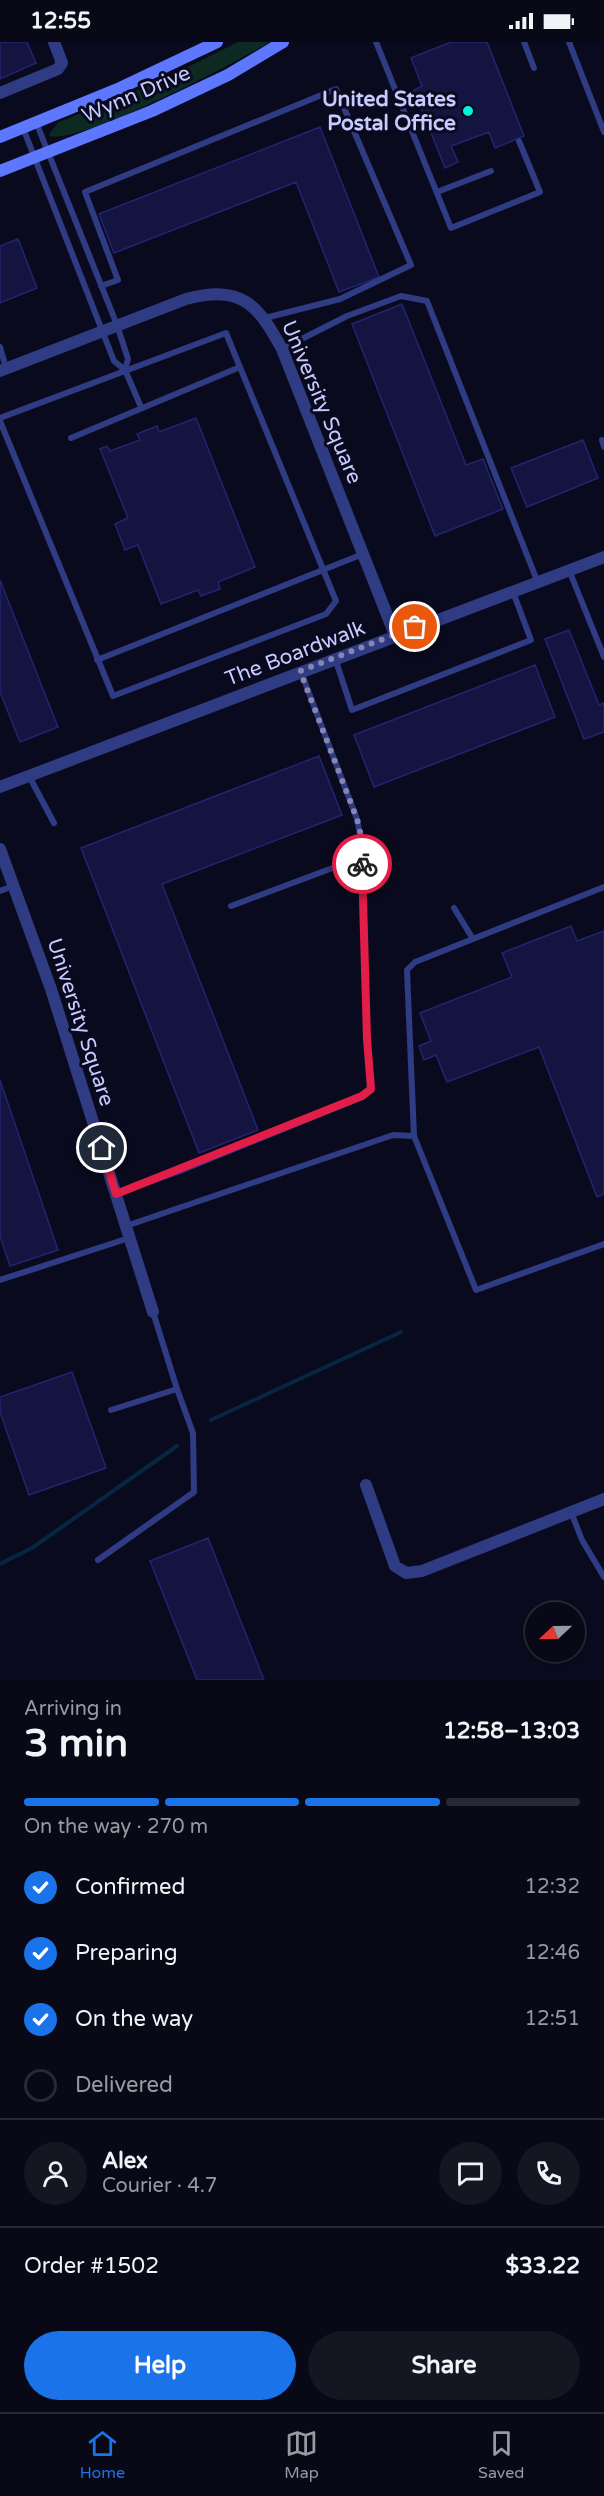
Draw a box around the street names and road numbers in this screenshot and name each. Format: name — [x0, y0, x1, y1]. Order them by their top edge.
street label: Wynn Drive — [78, 60, 194, 128]
street label: University Square — [276, 317, 367, 488]
street label: The Boardwalk — [222, 615, 369, 692]
street label: University Square — [42, 935, 119, 1109]

